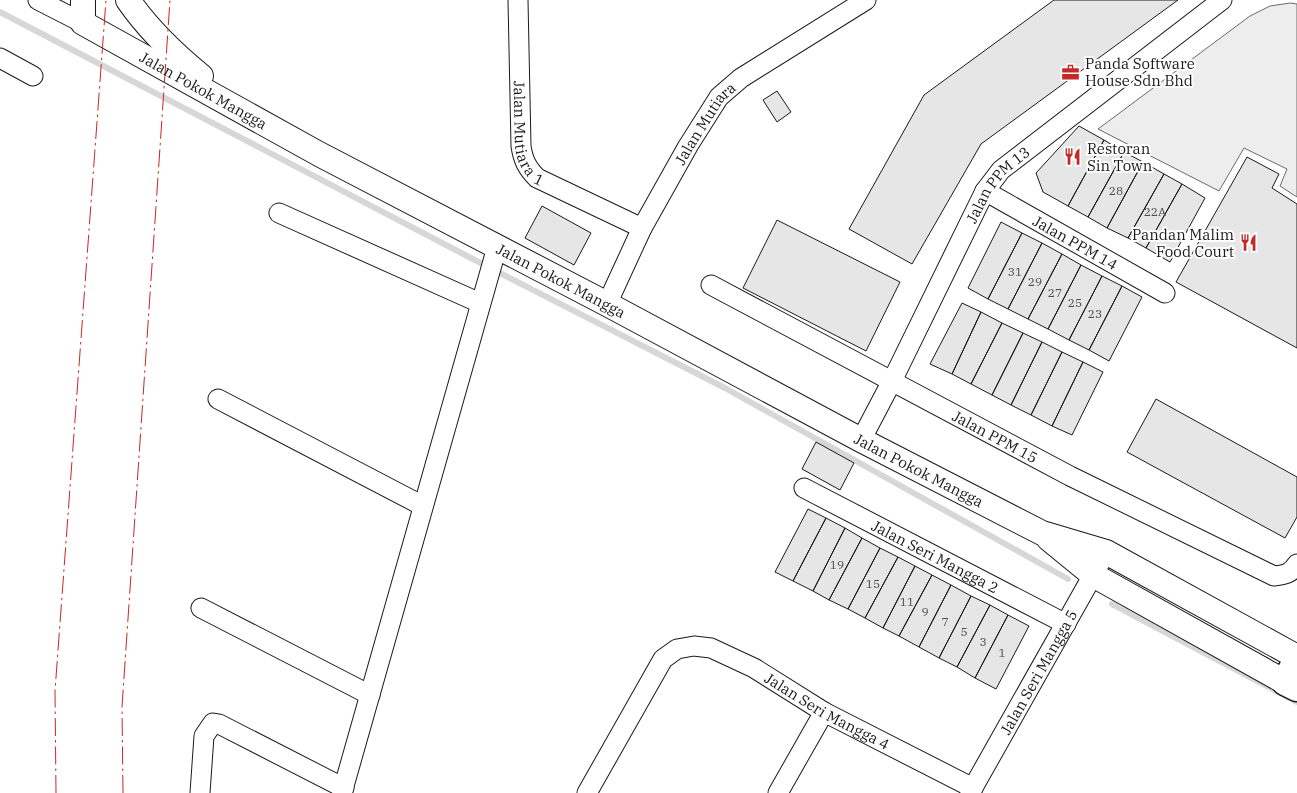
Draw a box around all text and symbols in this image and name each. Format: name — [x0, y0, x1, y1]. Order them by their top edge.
street label: Jalan Pokok Mangga — [137, 47, 271, 133]
place label: Panda Software House Sdn Bhd — [1085, 54, 1195, 90]
office icon: Panda Software House Sdn Bhd — [1061, 62, 1081, 82]
street label: Jalan Mutiara — [670, 78, 739, 168]
street label: Jalan Mutiara 1 — [510, 80, 547, 190]
place label: Restoran Sin Town — [1087, 139, 1153, 175]
street label: Jalan PPM 13 — [961, 142, 1033, 226]
restaurant icon: Restoran Sin Town — [1063, 147, 1083, 167]
house number: 28 — [1109, 183, 1123, 198]
house number: 22A — [1144, 204, 1167, 219]
street label: Jalan PPM 14 — [1030, 211, 1121, 274]
place label: Pandan Malim Food Court — [1132, 225, 1234, 261]
restaurant icon: Pandan Malim Food Court — [1238, 233, 1258, 253]
street label: Jalan Pokok Mangga — [493, 239, 629, 322]
house number: 31 — [1008, 264, 1022, 279]
house number: 29 — [1028, 274, 1042, 289]
house number: 27 — [1048, 285, 1062, 300]
house number: 25 — [1068, 295, 1082, 310]
house number: 23 — [1088, 306, 1102, 321]
street label: Jalan PPM 15 — [949, 406, 1041, 467]
street label: Jalan Pokok Mangga — [851, 429, 987, 511]
street label: Jalan Seri Mangga 2 — [869, 515, 1002, 597]
house number: 19 — [830, 557, 844, 572]
house number: 15 — [866, 576, 880, 591]
house number: 11 — [900, 594, 914, 609]
house number: 9 — [921, 604, 929, 619]
street label: Jalan Seri Mangga 5 — [996, 606, 1081, 738]
house number: 7 — [941, 614, 949, 629]
house number: 5 — [960, 624, 968, 639]
house number: 3 — [979, 634, 987, 649]
house number: 1 — [998, 645, 1006, 660]
street label: Jalan Seri Mangga 4 — [761, 668, 893, 753]

